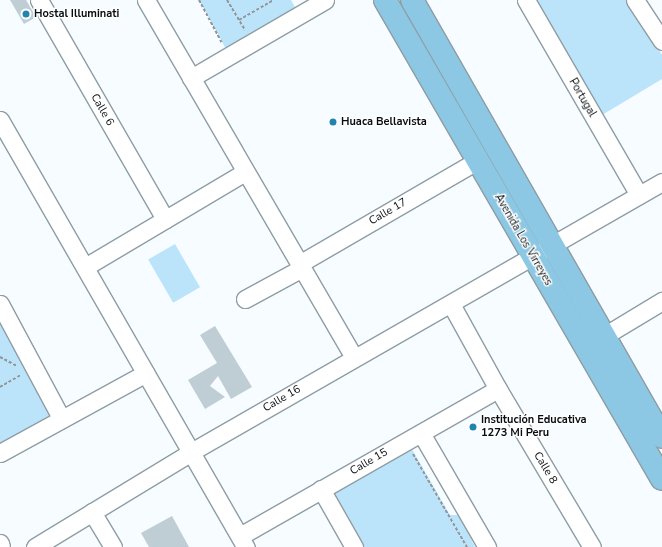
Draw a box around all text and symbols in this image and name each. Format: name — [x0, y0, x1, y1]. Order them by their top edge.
place label: Hostal Illuminati — [34, 7, 119, 21]
marker: Hostal Illuminati — [21, 9, 31, 19]
street label: Portugal — [566, 76, 598, 120]
street label: Calle 6 — [88, 92, 116, 128]
place label: Huaca Bellavista — [341, 115, 427, 129]
marker: Huaca Bellavista — [328, 117, 338, 127]
street label: Avenida Los Virreyes — [491, 192, 555, 288]
street label: Calle 17 — [367, 196, 409, 228]
street label: Calle 16 — [261, 383, 303, 415]
place label: Institución Educativa 1273 Mi Peru — [481, 414, 587, 440]
marker: Institución Educativa 1273 Mi Peru — [468, 422, 478, 432]
street label: Calle 15 — [348, 446, 390, 478]
street label: Calle 8 — [530, 450, 560, 486]

